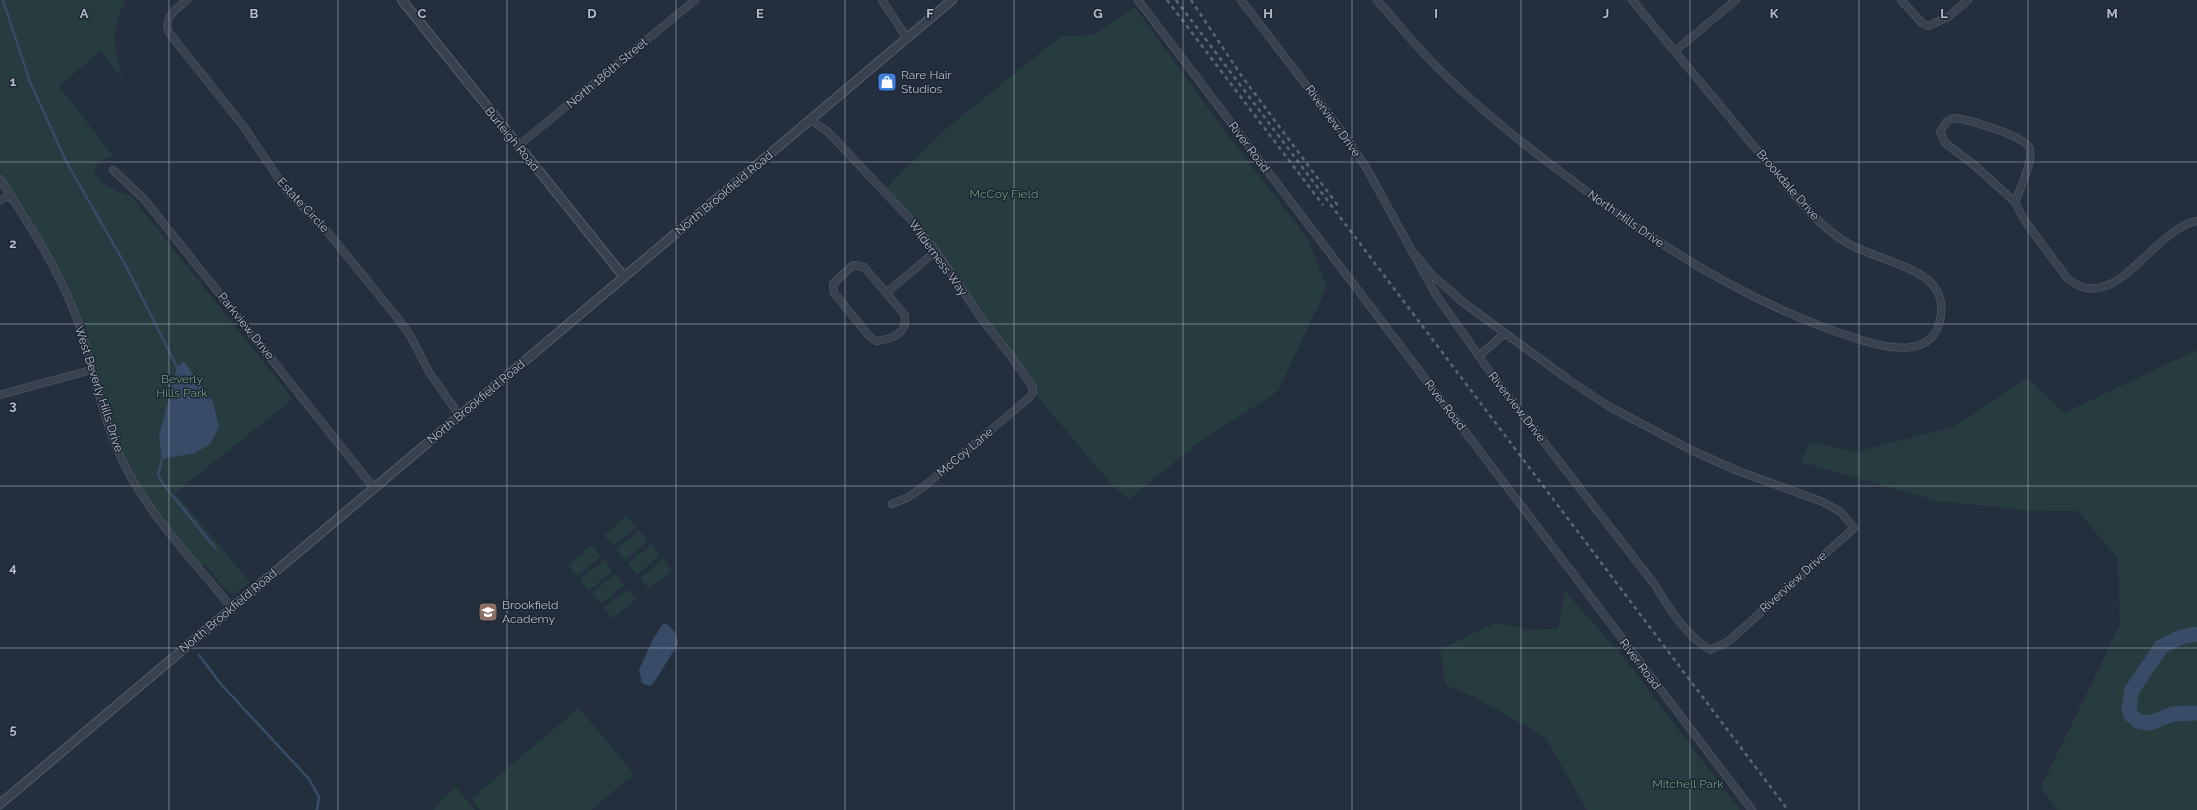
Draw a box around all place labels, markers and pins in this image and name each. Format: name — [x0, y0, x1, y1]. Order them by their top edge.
place label: Rare Hair Studios — [901, 68, 952, 96]
shop icon: Rare Hair Studios — [876, 71, 898, 93]
place label: Brookfield Academy — [502, 598, 558, 626]
school or university icon: Brookfield Academy — [477, 601, 499, 623]

